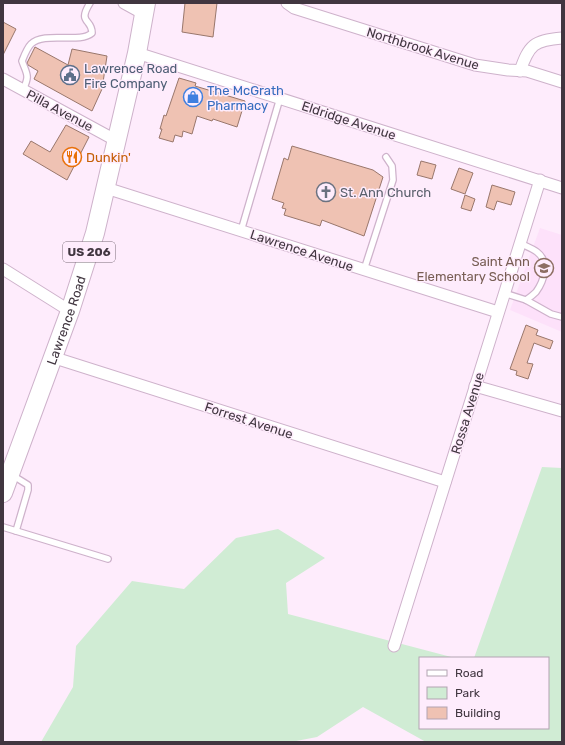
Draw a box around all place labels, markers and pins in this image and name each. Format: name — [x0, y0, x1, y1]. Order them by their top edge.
place label: Lawrence Road Fire Company — [84, 61, 177, 91]
public building icon: Lawrence Road Fire Company — [59, 64, 81, 86]
place label: The McGrath Pharmacy — [207, 83, 284, 113]
shop icon: The McGrath Pharmacy — [182, 86, 204, 108]
restaurant icon: Dunkin' — [61, 146, 83, 168]
place label: Dunkin' — [86, 150, 131, 165]
church icon: St. Ann Church — [315, 181, 337, 203]
place label: St. Ann Church — [340, 185, 431, 200]
place label: Saint Ann Elementary School — [417, 254, 530, 284]
school or university icon: Saint Ann Elementary School — [533, 257, 555, 279]

